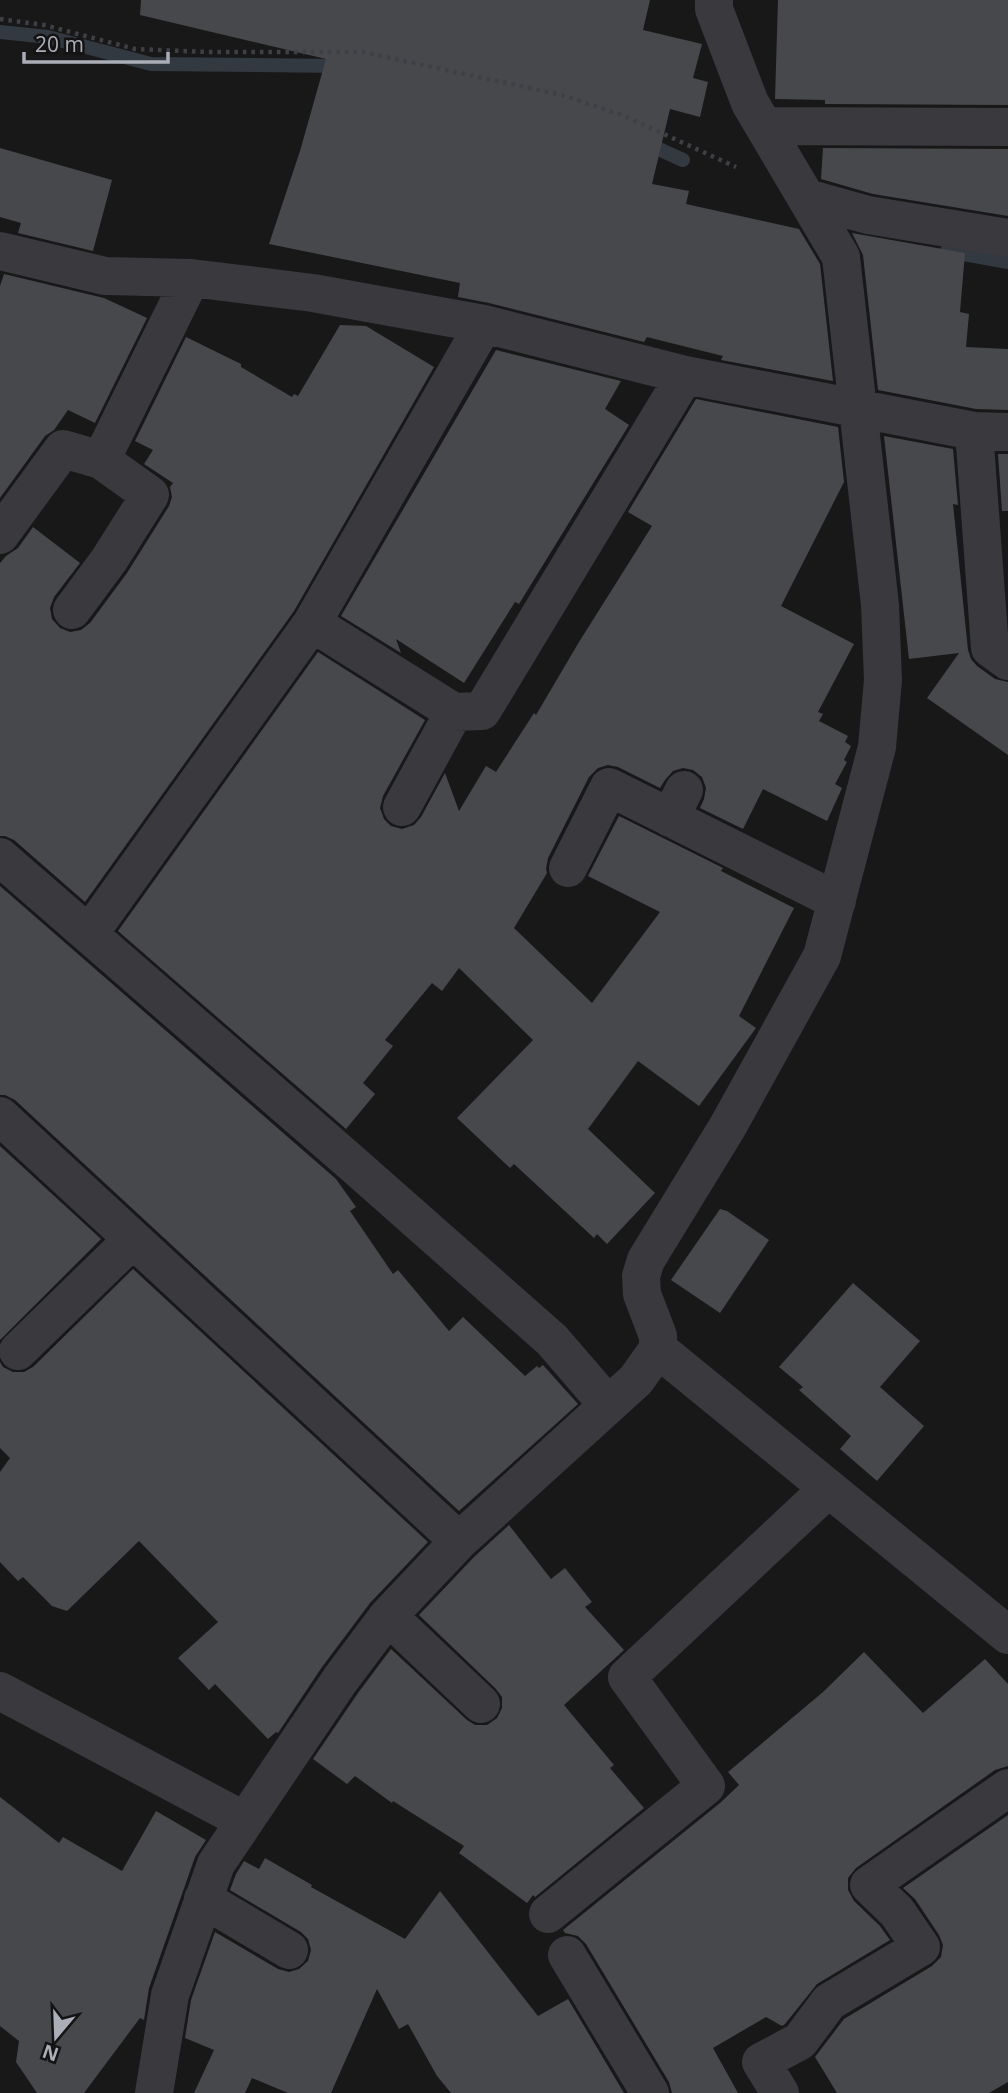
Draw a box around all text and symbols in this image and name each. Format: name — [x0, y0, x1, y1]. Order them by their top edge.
scale bar — [24, 21, 168, 65]
text: 20 m — [35, 30, 84, 58]
north arrow — [21, 2002, 91, 2072]
text: N — [39, 2038, 62, 2068]

